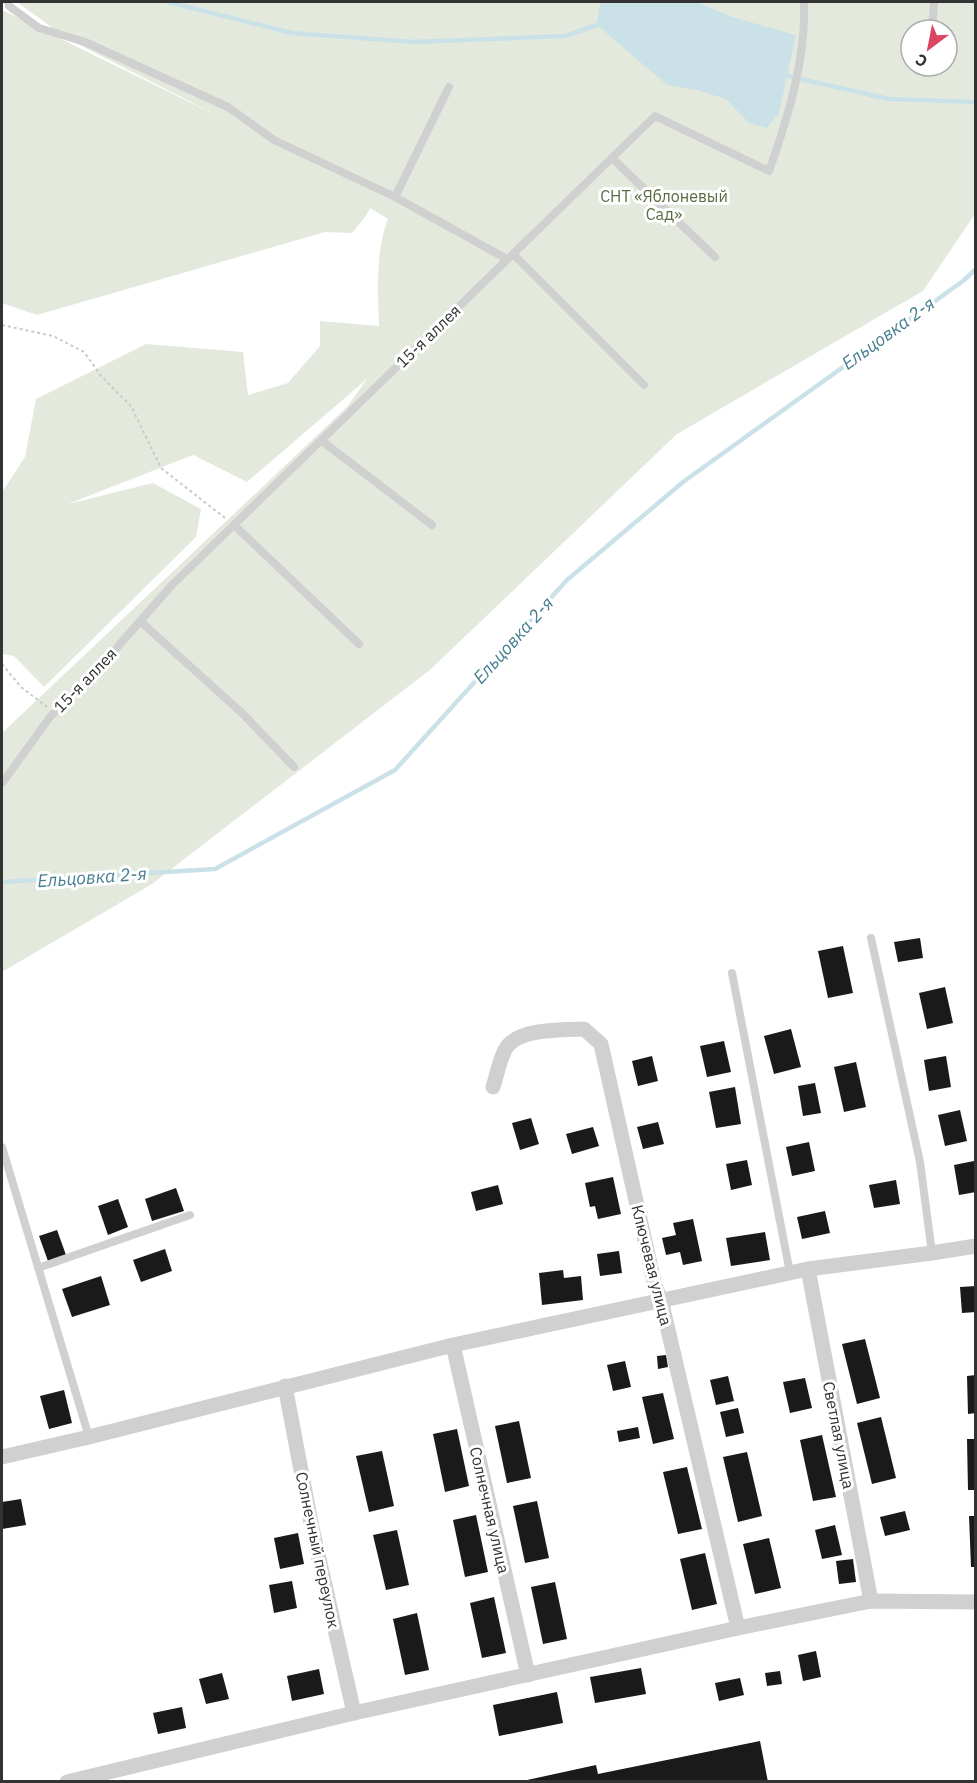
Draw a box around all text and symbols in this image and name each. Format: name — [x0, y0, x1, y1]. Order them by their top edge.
north arrow — [899, 18, 959, 78]
text: С — [911, 49, 931, 72]
park label: СНТ «Яблоневый Сад» — [600, 186, 728, 224]
water label: Ельцовка 2-я — [837, 292, 939, 374]
street label: 15-я аллея — [392, 300, 464, 372]
water label: Ельцовка 2-я — [468, 592, 558, 688]
street label: 15-я аллея — [49, 644, 121, 716]
water label: Ельцовка 2-я — [37, 862, 147, 892]
street label: Ключевая улица — [627, 1203, 677, 1328]
street label: Светлая улица — [819, 1380, 859, 1491]
street label: Солнечная улица — [466, 1445, 514, 1576]
street label: Солнечный переулок — [292, 1470, 344, 1630]

